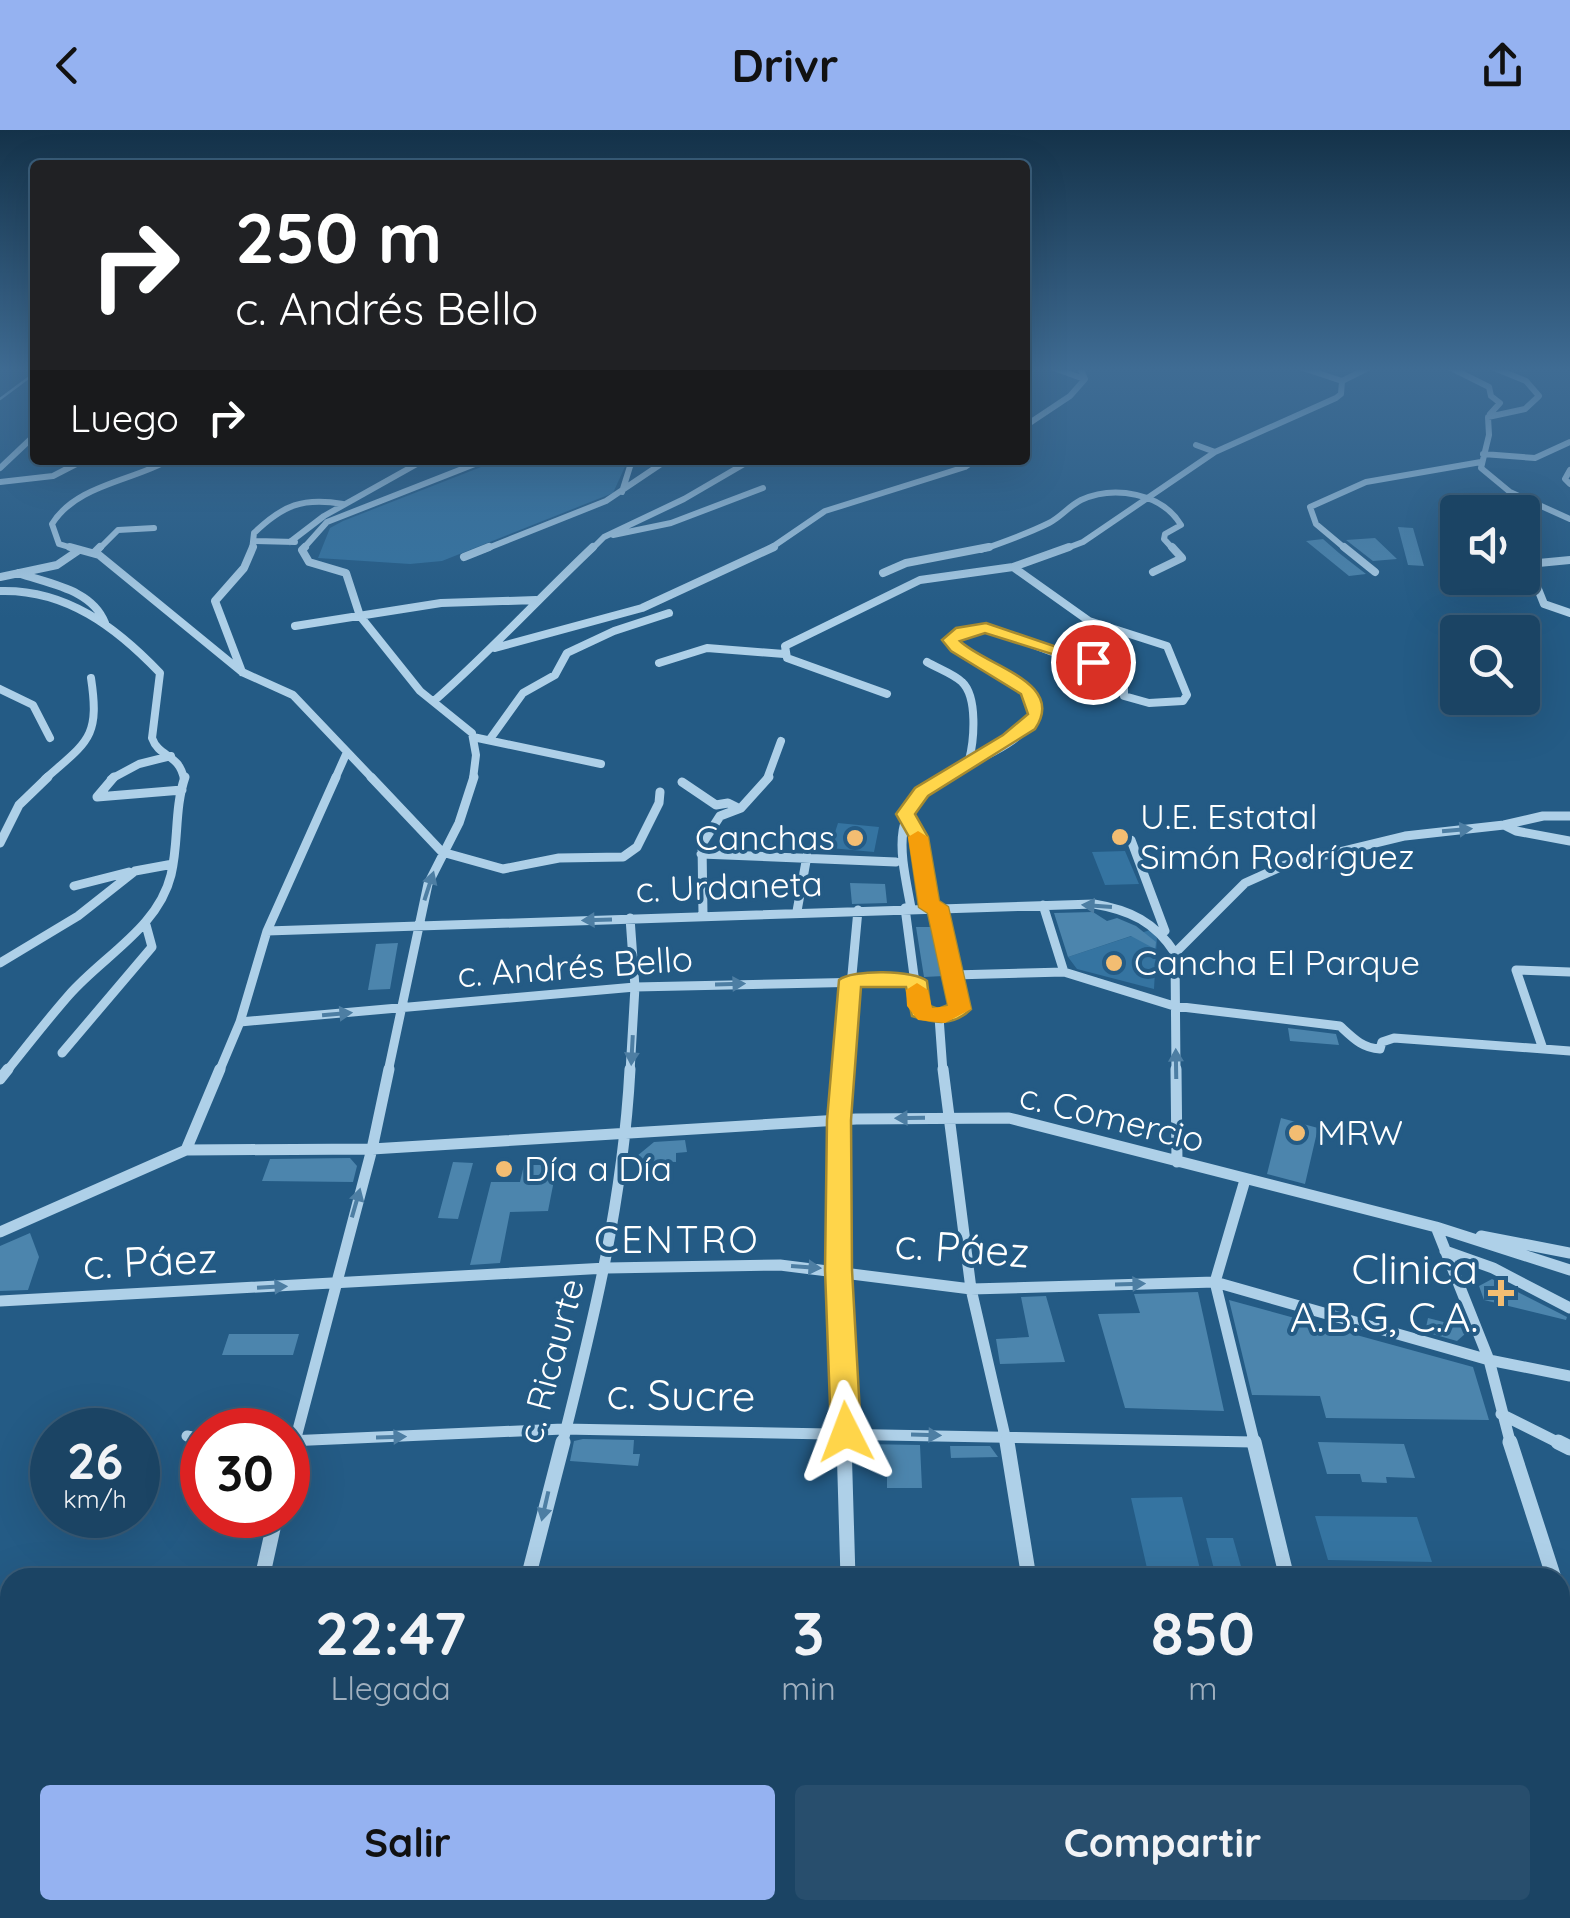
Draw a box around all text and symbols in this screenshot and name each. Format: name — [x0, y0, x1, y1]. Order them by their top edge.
text: Drivr — [731, 37, 839, 93]
icon: back — [40, 38, 95, 93]
icon: share — [1475, 38, 1530, 93]
text: 250 m — [235, 193, 442, 281]
icon: right — [70, 200, 200, 330]
text: c. Andrés Bello — [235, 280, 538, 336]
icon: right — [199, 390, 254, 445]
text: Luego — [70, 394, 179, 442]
map controls — [1440, 495, 1540, 715]
button: sound — [1440, 495, 1540, 595]
button: search — [1440, 615, 1540, 715]
pin — [1051, 620, 1136, 705]
icon: arrive — [1066, 635, 1121, 690]
place label: U.E. Estatal Simón Rodríguez — [1140, 794, 1415, 878]
place label: Canchas — [695, 815, 835, 859]
one-way arrow — [1442, 822, 1473, 838]
marker: U.E. Estatal Simón Rodríguez — [1109, 826, 1131, 848]
marker: Canchas — [844, 827, 866, 849]
street label: c. Urdaneta — [635, 861, 823, 911]
one-way arrow — [422, 871, 437, 901]
one-way arrow — [1080, 898, 1112, 914]
one-way arrow — [581, 912, 612, 928]
street label: c. Andrés Bello — [456, 936, 694, 996]
place label: Cancha El Parque — [1134, 940, 1420, 984]
marker: Cancha El Parque — [1103, 952, 1125, 974]
one-way arrow — [715, 975, 747, 991]
one-way arrow — [321, 1005, 353, 1021]
one-way arrow — [624, 1035, 640, 1067]
one-way arrow — [1167, 1048, 1183, 1080]
street label: c. Comercio — [1015, 1073, 1209, 1161]
one-way arrow — [894, 1110, 926, 1126]
place label: MRW — [1317, 1110, 1403, 1154]
marker: MRW — [1286, 1122, 1308, 1144]
place label: Día a Día — [524, 1146, 672, 1190]
marker: Día a Día — [493, 1158, 515, 1180]
one-way arrow — [349, 1187, 365, 1218]
district label: CENTRO — [594, 1215, 760, 1263]
street label: c. Páez — [893, 1216, 1031, 1279]
street label: c. Páez — [81, 1231, 219, 1290]
place label: Clinica A.B.G, C.A. — [1290, 1242, 1478, 1343]
one-way arrow — [791, 1260, 823, 1276]
street label: c. Ricaurte — [507, 1274, 593, 1448]
one-way arrow — [1114, 1276, 1146, 1292]
one-way arrow — [257, 1279, 289, 1295]
marker: Clinica A.B.G, C.A. — [1488, 1280, 1514, 1306]
street label: c. Sucre — [606, 1367, 756, 1422]
position arrow — [794, 1380, 898, 1484]
speed limit sign: 30 — [180, 1408, 310, 1538]
one-way arrow — [910, 1427, 942, 1443]
one-way arrow — [375, 1428, 407, 1444]
text: 26 — [67, 1429, 123, 1492]
text: km/h — [63, 1483, 127, 1514]
one-way arrow — [537, 1491, 552, 1522]
text: 22:47 — [315, 1595, 466, 1670]
text: 3 — [792, 1595, 825, 1670]
text: 850 — [1151, 1595, 1255, 1670]
text: Llegada — [331, 1668, 451, 1708]
text: min — [781, 1668, 836, 1708]
text: m — [1188, 1668, 1217, 1708]
button: Salir — [40, 1785, 775, 1900]
button: Compartir — [795, 1785, 1530, 1900]

